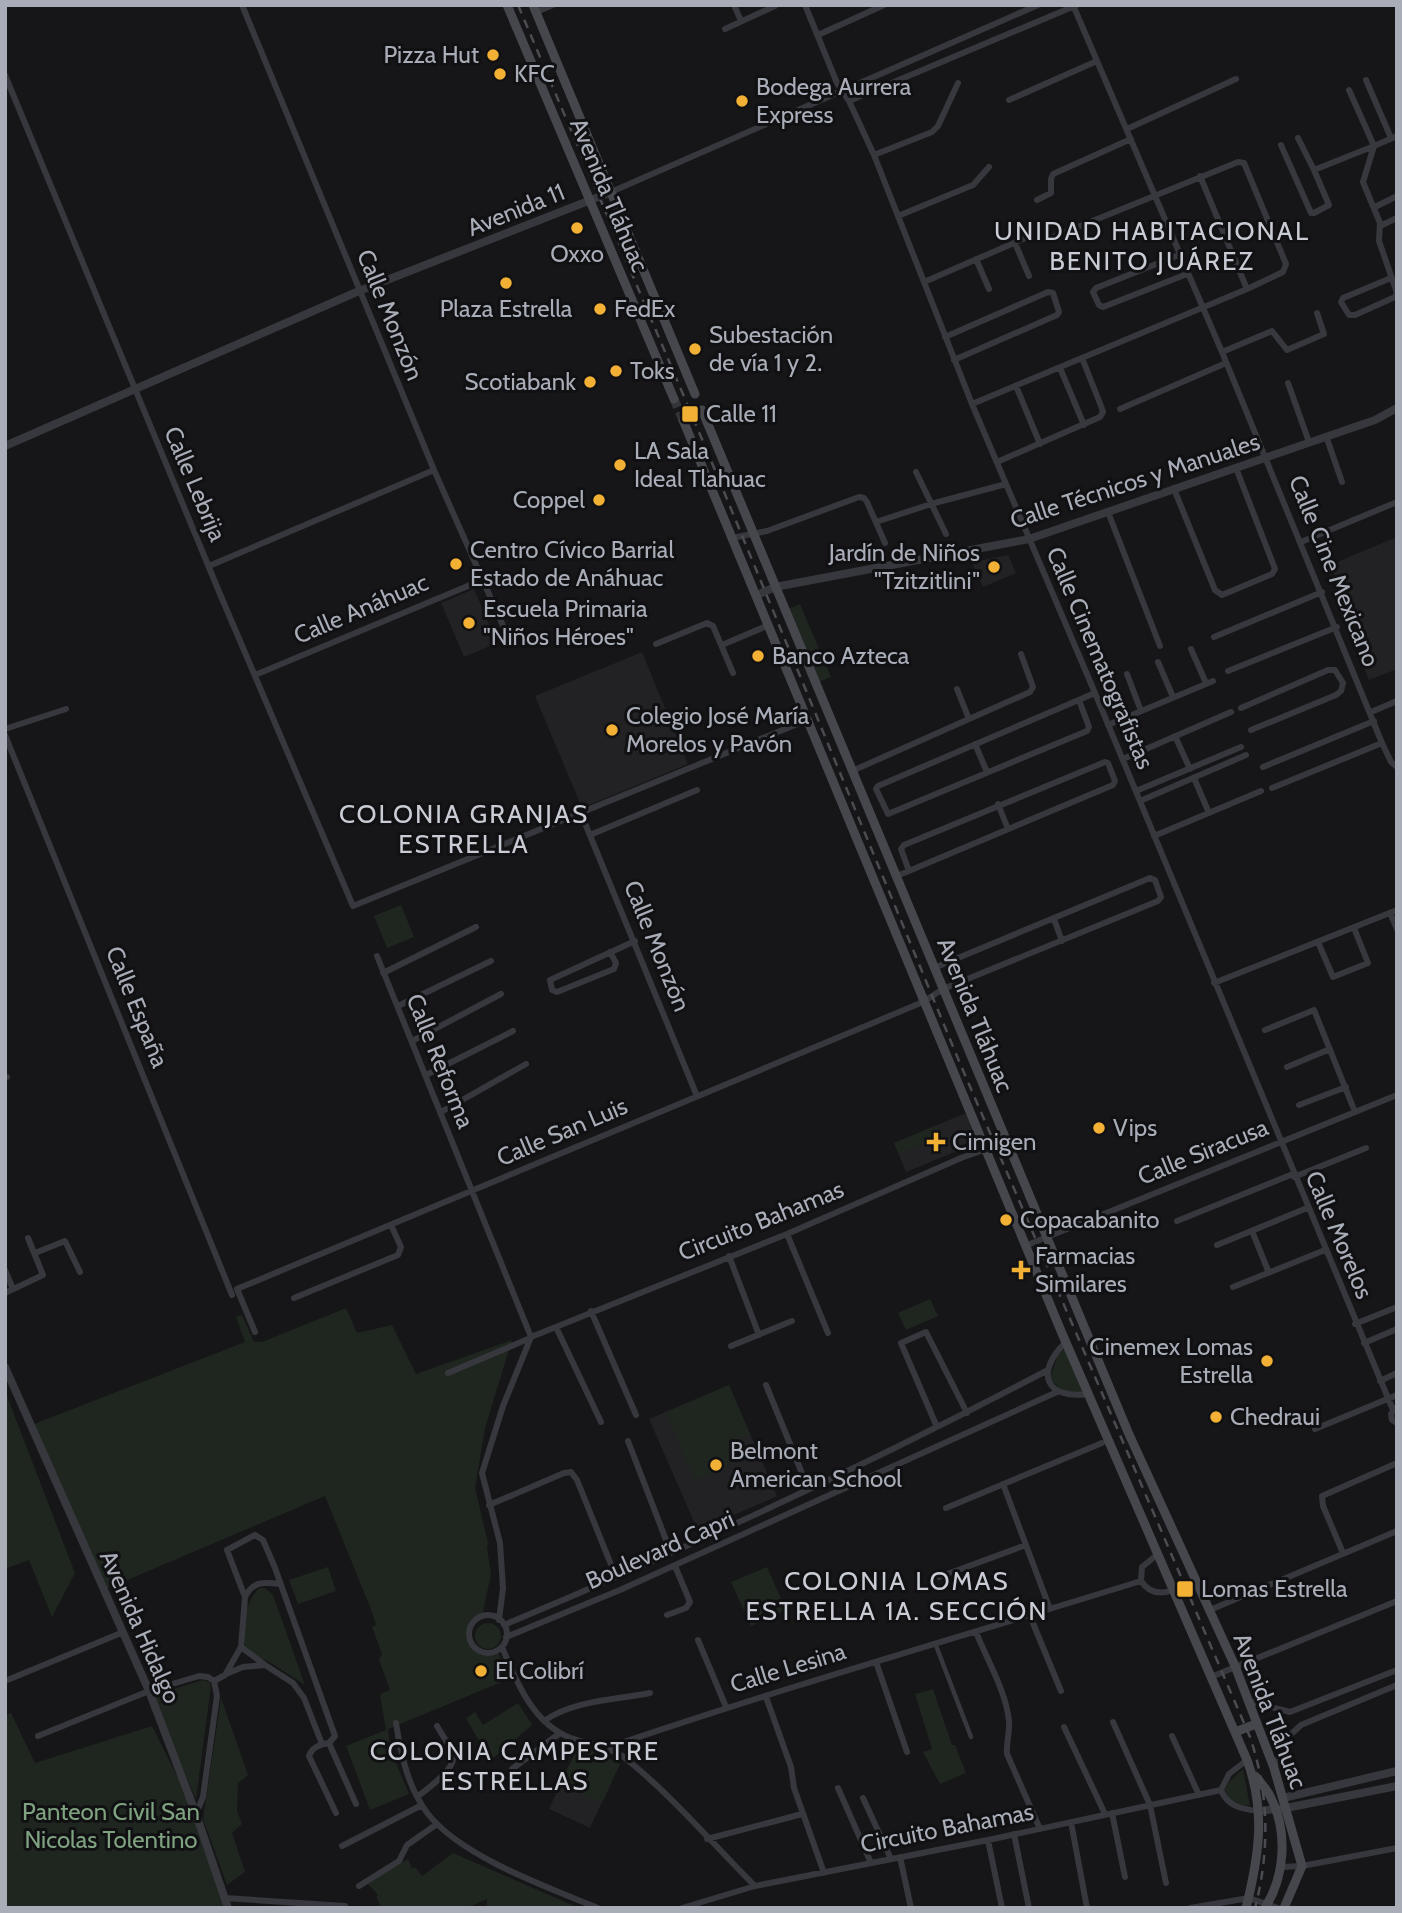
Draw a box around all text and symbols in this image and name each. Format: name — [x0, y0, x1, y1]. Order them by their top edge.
place label: Pizza Hut — [383, 40, 479, 69]
marker: Pizza Hut — [485, 47, 501, 63]
place label: KFC — [514, 59, 555, 88]
marker: KFC — [492, 66, 508, 82]
place label: Bodega Aurrera Express — [756, 72, 912, 129]
marker: Bodega Aurrera Express — [734, 93, 750, 109]
street label: Avenida Tláhuac — [564, 113, 655, 276]
street label: Avenida 11 — [463, 177, 569, 242]
district label: UNIDAD HABITACIONAL BENITO JUÁREZ — [994, 215, 1310, 277]
marker: Oxxo — [569, 220, 585, 236]
place label: Oxxo — [550, 239, 604, 268]
street label: Calle Monzón — [351, 245, 430, 385]
marker: Plaza Estrella — [498, 275, 514, 291]
place label: Plaza Estrella — [440, 294, 573, 323]
place label: FedEx — [614, 294, 676, 323]
marker: FedEx — [592, 301, 608, 317]
place label: Subestación de vía 1 y 2. — [709, 320, 833, 377]
marker: Subestación de vía 1 y 2. — [687, 341, 703, 357]
place label: Toks — [630, 356, 675, 385]
marker: Toks — [608, 363, 624, 379]
place label: Scotiabank — [465, 367, 576, 396]
marker: Scotiabank — [582, 374, 598, 390]
place label: Calle 11 — [706, 399, 777, 428]
marker: Calle 11 — [680, 404, 700, 424]
street label: Calle Lebrija — [158, 422, 233, 546]
street label: Calle Técnicos y Manuales — [1006, 426, 1263, 535]
place label: LA Sala Ideal Tlahuac — [634, 436, 766, 493]
marker: LA Sala Ideal Tlahuac — [612, 457, 628, 473]
street label: Calle Cine Mexicano — [1283, 471, 1386, 671]
place label: Coppel — [513, 485, 585, 514]
marker: Coppel — [591, 492, 607, 508]
place label: Centro Cívico Barrial Estado de Anáhuac — [470, 535, 674, 592]
place label: Jardín de Niños "Tzitzitlini" — [828, 538, 980, 595]
street label: Calle Cinematografistas — [1041, 542, 1160, 773]
marker: Centro Cívico Barrial Estado de Anáhuac — [448, 556, 464, 572]
marker: Jardín de Niños "Tzitzitlini" — [986, 559, 1002, 575]
street label: Calle Anáhuac — [289, 567, 432, 650]
place label: Escuela Primaria "Niños Héroes" — [483, 594, 648, 651]
marker: Escuela Primaria "Niños Héroes" — [461, 615, 477, 631]
place label: Banco Azteca — [772, 641, 910, 670]
marker: Banco Azteca — [750, 648, 766, 664]
place label: Colegio José María Morelos y Pavón — [626, 701, 810, 758]
marker: Colegio José María Morelos y Pavón — [604, 722, 620, 738]
district label: COLONIA GRANJAS ESTRELLA — [339, 798, 589, 860]
street label: Calle Monzón — [618, 876, 697, 1016]
street label: Avenida Tláhuac — [931, 933, 1020, 1097]
street label: Calle España — [100, 942, 175, 1072]
street label: Calle Reforma — [400, 989, 481, 1133]
street label: Calle San Luis — [492, 1091, 632, 1172]
street label: Calle Siracusa — [1133, 1112, 1273, 1191]
place label: Vips — [1113, 1113, 1157, 1142]
marker: Vips — [1091, 1120, 1107, 1136]
place label: Cimigen — [952, 1127, 1036, 1156]
marker: Cimigen — [926, 1132, 946, 1152]
street label: Calle Morelos — [1300, 1167, 1379, 1303]
street label: Circuito Bahamas — [674, 1174, 848, 1267]
place label: Copacabanito — [1020, 1205, 1160, 1234]
marker: Copacabanito — [998, 1212, 1014, 1228]
place label: Farmacias Similares — [1035, 1241, 1135, 1298]
marker: Farmacias Similares — [1013, 1262, 1029, 1278]
place label: Cinemex Lomas Estrella — [1089, 1332, 1253, 1389]
marker: Cinemex Lomas Estrella — [1259, 1353, 1275, 1369]
place label: Chedraui — [1230, 1402, 1320, 1431]
marker: Chedraui — [1208, 1409, 1224, 1425]
place label: Belmont American School — [730, 1436, 902, 1493]
marker: Belmont American School — [708, 1457, 724, 1473]
street label: Boulevard Capri — [581, 1504, 738, 1595]
street label: Avenida Hidalgo — [94, 1546, 187, 1708]
district label: COLONIA LOMAS ESTRELLA 1A. SECCIÓN — [745, 1565, 1049, 1627]
place label: Lomas Estrella — [1201, 1574, 1348, 1603]
marker: Lomas Estrella — [1175, 1579, 1195, 1599]
street label: Avenida Tláhuac — [1227, 1629, 1313, 1793]
street label: Calle Lesina — [727, 1636, 850, 1699]
place label: El Colibrí — [495, 1656, 584, 1685]
marker: El Colibrí — [473, 1663, 489, 1679]
district label: COLONIA CAMPESTRE ESTRELLAS — [370, 1735, 660, 1797]
street label: Circuito Bahamas — [858, 1796, 1036, 1859]
park label: Panteon Civil San Nicolas Tolentino — [22, 1797, 200, 1854]

